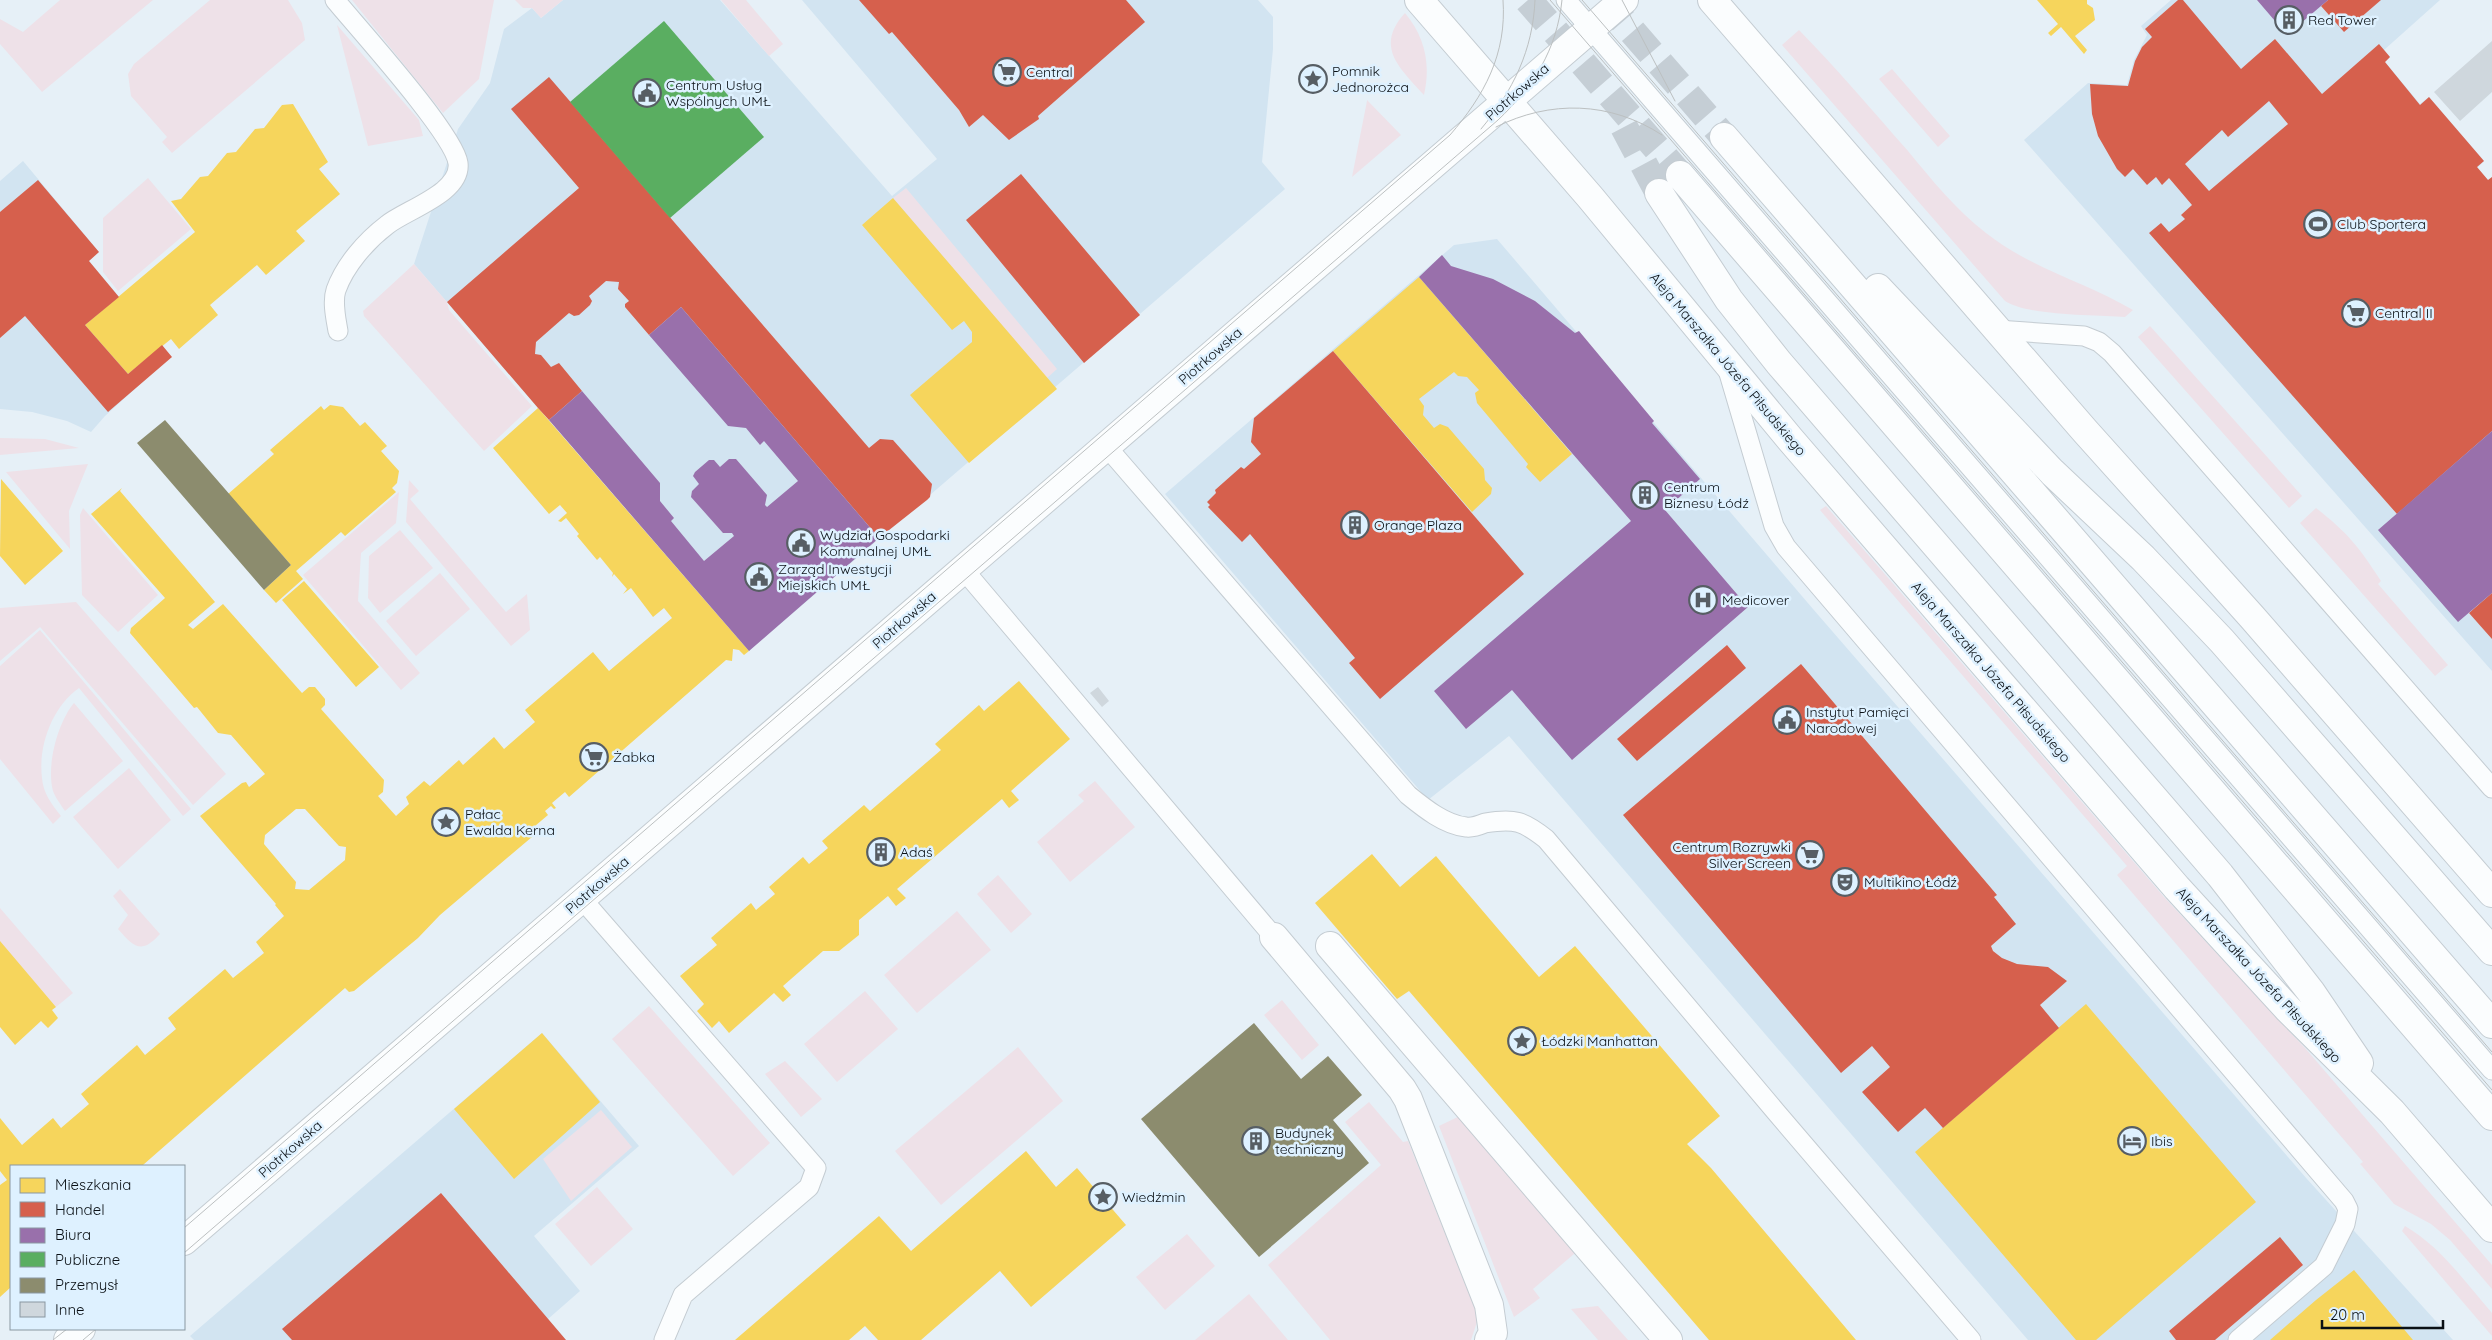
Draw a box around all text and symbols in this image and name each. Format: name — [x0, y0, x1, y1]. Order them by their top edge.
building icon: Red Tower — [2274, 5, 2304, 35]
place label: Red Tower — [2308, 11, 2377, 29]
supermarket icon: Central — [992, 57, 1022, 87]
street label: Piotrkowska — [1481, 59, 1553, 125]
place label: Pomnik Jednorożca — [1332, 62, 1409, 96]
place label: Central — [1026, 63, 1073, 81]
place icon: Pomnik Jednorożca — [1298, 64, 1328, 94]
place label: Centrum Usług Wspólnych UMŁ — [666, 76, 771, 110]
public building icon: Centrum Usług Wspólnych UMŁ — [632, 78, 662, 108]
sports icon: Club Sportera — [2303, 209, 2333, 239]
place label: Club Sportera — [2337, 215, 2426, 233]
street label: Aleja Marszałka Józefa Piłsudskiego — [1646, 269, 1810, 459]
supermarket icon: Central II — [2341, 298, 2371, 328]
place label: Central II — [2375, 304, 2433, 322]
street label: Piotrkowska — [1174, 323, 1246, 389]
place label: Centrum Biznesu Łódź — [1664, 478, 1749, 512]
building icon: Centrum Biznesu Łódź — [1630, 480, 1660, 510]
building icon: Orange Plaza — [1340, 510, 1370, 540]
place label: Orange Plaza — [1374, 516, 1462, 534]
place label: Wydział Gospodarki Komunalnej UMŁ — [820, 526, 950, 560]
public building icon: Wydział Gospodarki Komunalnej UMŁ — [786, 528, 816, 558]
place label: Zarząd Inwestycji Miejskich UMŁ — [778, 560, 892, 594]
public building icon: Zarząd Inwestycji Miejskich UMŁ — [744, 562, 774, 592]
street label: Aleja Marszałka Józefa Piłsudskiego — [1907, 578, 2075, 766]
hospital icon: Medicover — [1688, 585, 1718, 615]
street label: Piotrkowska — [868, 587, 940, 653]
place label: Medicover — [1722, 591, 1790, 609]
place label: Instytut Pamięci Narodowej — [1806, 703, 1909, 737]
public building icon: Instytut Pamięci Narodowej — [1772, 705, 1802, 735]
supermarket icon: Żabka — [579, 742, 609, 772]
place label: Żabka — [613, 748, 655, 766]
place label: Pałac Ewalda Kerna — [465, 805, 555, 839]
place icon: Pałac Ewalda Kerna — [431, 807, 461, 837]
building icon: Adaś — [866, 837, 896, 867]
place label: Centrum Rozrywki Silver Screen — [1672, 838, 1791, 872]
supermarket icon: Centrum Rozrywki Silver Screen — [1795, 840, 1825, 870]
place label: Adaś — [900, 843, 933, 861]
street label: Piotrkowska — [561, 852, 633, 918]
theatre icon: Multikino Łódź — [1830, 867, 1860, 897]
place label: Multikino Łódź — [1864, 873, 1957, 891]
street label: Aleja Marszałka Józefa Piłsudskiego — [2173, 883, 2345, 1067]
place icon: Łódzki Manhattan — [1507, 1026, 1537, 1056]
place label: Łódzki Manhattan — [1541, 1032, 1658, 1050]
street label: Piotrkowska — [254, 1116, 326, 1182]
place label: Budynek techniczny — [1275, 1124, 1344, 1158]
building icon: Budynek techniczny — [1241, 1126, 1271, 1156]
hotel icon: Ibis — [2117, 1126, 2147, 1156]
place label: Ibis — [2151, 1132, 2173, 1150]
legend — [10, 1165, 185, 1330]
text: Mieszkania — [55, 1175, 131, 1194]
place icon: Wiedźmin — [1088, 1182, 1118, 1212]
place label: Wiedźmin — [1122, 1188, 1185, 1206]
text: Handel — [55, 1200, 105, 1219]
text: Biura — [55, 1225, 91, 1244]
text: Publiczne — [55, 1250, 120, 1269]
text: Przemysł — [55, 1275, 118, 1294]
scale bar — [2322, 1298, 2443, 1330]
text: Inne — [55, 1300, 85, 1319]
text: 20 m — [2330, 1305, 2365, 1324]

